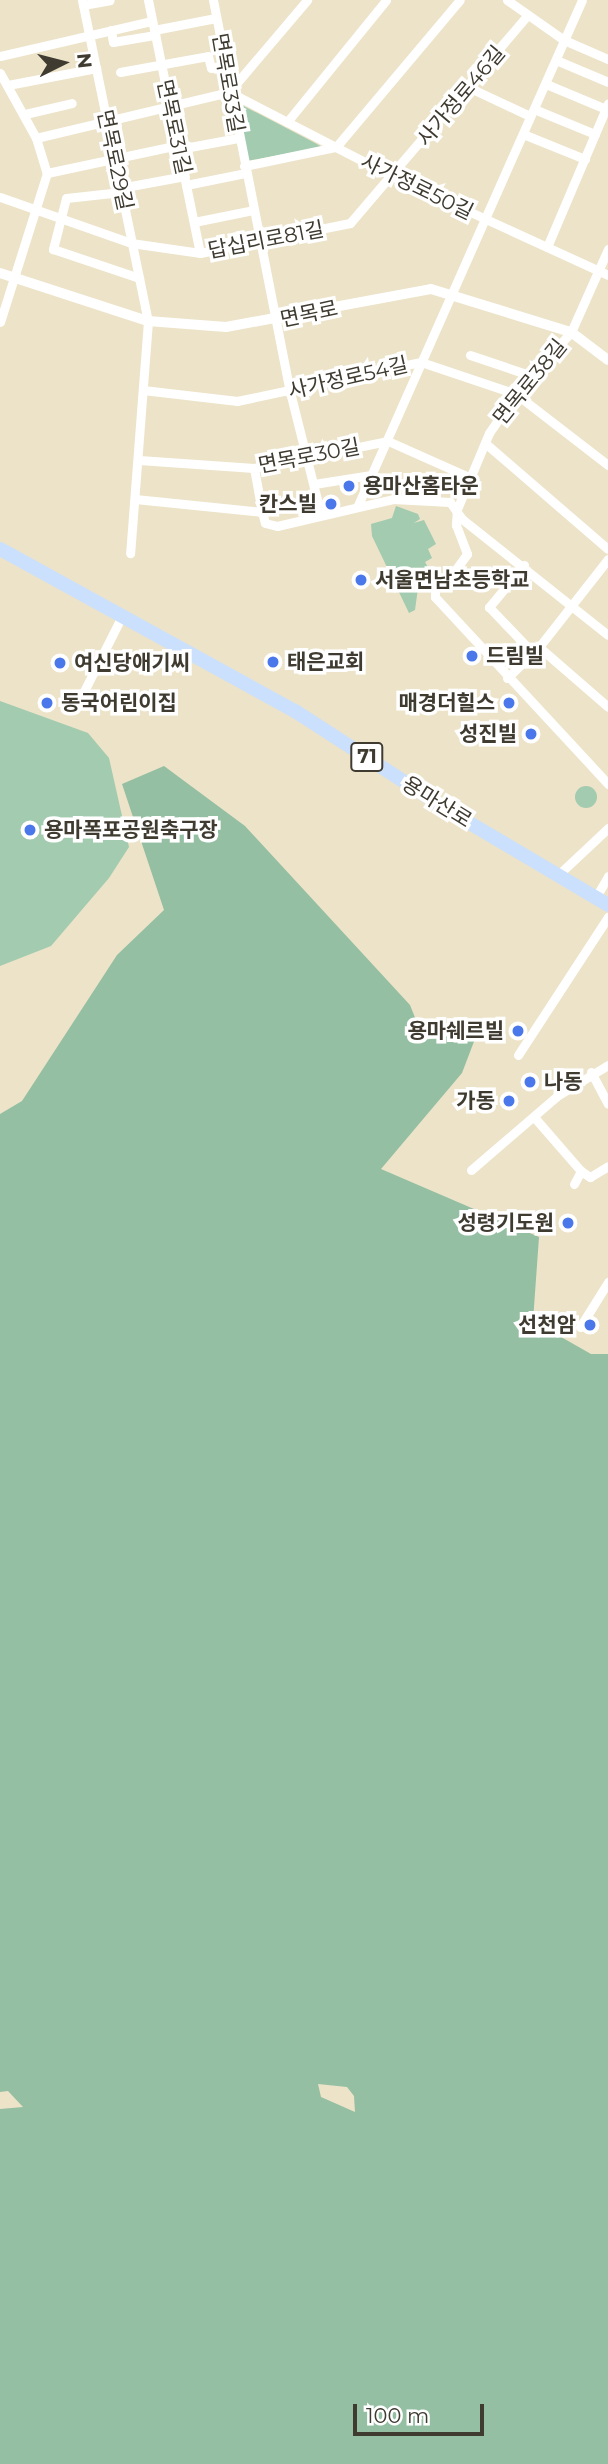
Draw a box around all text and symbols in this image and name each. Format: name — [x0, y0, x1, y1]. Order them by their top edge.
north arrow — [28, 28, 98, 98]
street label: 면목로33길 — [207, 31, 249, 135]
street label: 사가정로46길 — [412, 41, 510, 151]
text: N — [72, 52, 97, 70]
street label: 면목로31길 — [152, 77, 196, 177]
street label: 면목로29길 — [92, 107, 138, 213]
street label: 사가정로50길 — [356, 149, 478, 225]
street label: 답십리로81길 — [206, 216, 326, 264]
street label: 면목로 — [278, 296, 340, 332]
street label: 면목로38길 — [488, 334, 572, 430]
street label: 사가정로54길 — [286, 352, 410, 404]
street label: 면목로30길 — [256, 434, 362, 478]
place label: 용마산홈타운 — [363, 473, 479, 499]
marker: 용마산홈타운 — [341, 478, 357, 494]
place label: 칸스빌 — [259, 491, 317, 517]
marker: 칸스빌 — [323, 496, 339, 512]
place label: 서울면남초등학교 — [375, 567, 530, 593]
marker: 서울면남초등학교 — [353, 572, 369, 588]
place label: 드림빌 — [486, 643, 544, 669]
marker: 드림빌 — [464, 648, 480, 664]
place label: 태은교회 — [287, 649, 364, 675]
place label: 여신당애기씨 — [74, 650, 190, 676]
marker: 태은교회 — [265, 654, 281, 670]
marker: 여신당애기씨 — [52, 655, 68, 671]
place label: 동국어린이집 — [61, 690, 177, 716]
place label: 매경더힐스 — [398, 690, 495, 716]
marker: 동국어린이집 — [39, 695, 55, 711]
marker: 매경더힐스 — [501, 695, 517, 711]
place label: 성진빌 — [459, 721, 517, 747]
marker: 성진빌 — [523, 726, 539, 742]
road number: 71 — [350, 742, 384, 772]
street label: 용마산로 — [398, 771, 476, 833]
place label: 용마폭포공원축구장 — [44, 817, 218, 843]
marker: 용마폭포공원축구장 — [22, 822, 38, 838]
place label: 용마쉐르빌 — [407, 1018, 504, 1044]
marker: 용마쉐르빌 — [510, 1023, 526, 1039]
place label: 나동 — [544, 1069, 583, 1095]
marker: 나동 — [522, 1074, 538, 1090]
place label: 가동 — [456, 1088, 495, 1114]
marker: 가동 — [501, 1093, 517, 1109]
place label: 성령기도원 — [457, 1210, 554, 1236]
marker: 성령기도원 — [560, 1215, 576, 1231]
place label: 선천암 — [518, 1312, 576, 1338]
marker: 선천암 — [582, 1317, 598, 1333]
scale bar — [356, 2390, 487, 2434]
text: 100 m — [366, 2403, 429, 2428]

